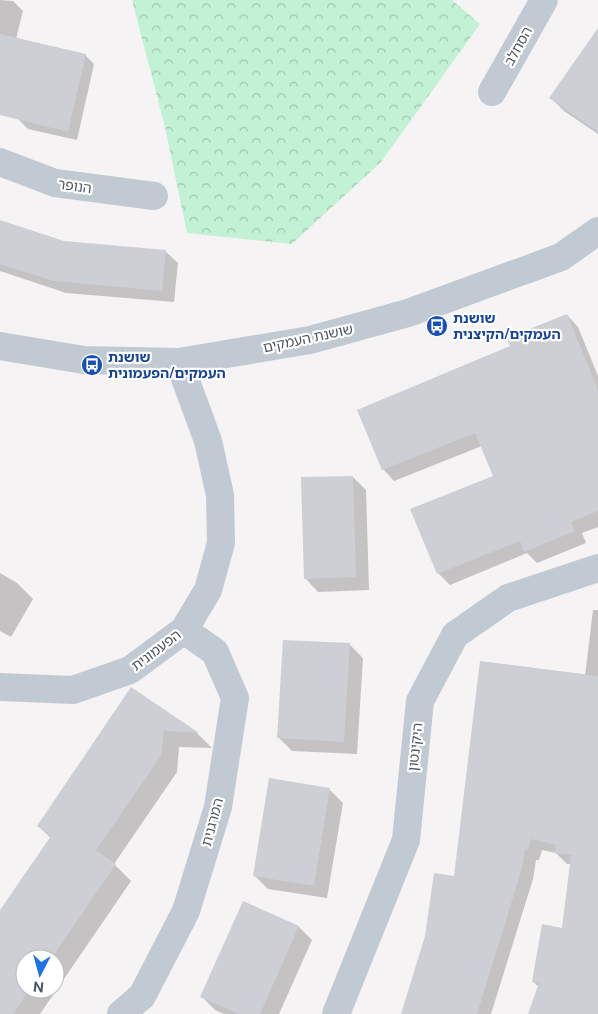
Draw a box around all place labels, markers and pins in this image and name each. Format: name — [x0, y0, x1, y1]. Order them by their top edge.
place label: שושנת העמקים/הקיצנית — [453, 310, 561, 342]
bus stop icon: שושנת העמקים/הקיצנית — [425, 314, 449, 338]
place label: שושנת העמקים/הפעמונית — [108, 349, 226, 381]
bus stop icon: שושנת העמקים/הפעמונית — [80, 353, 104, 377]

